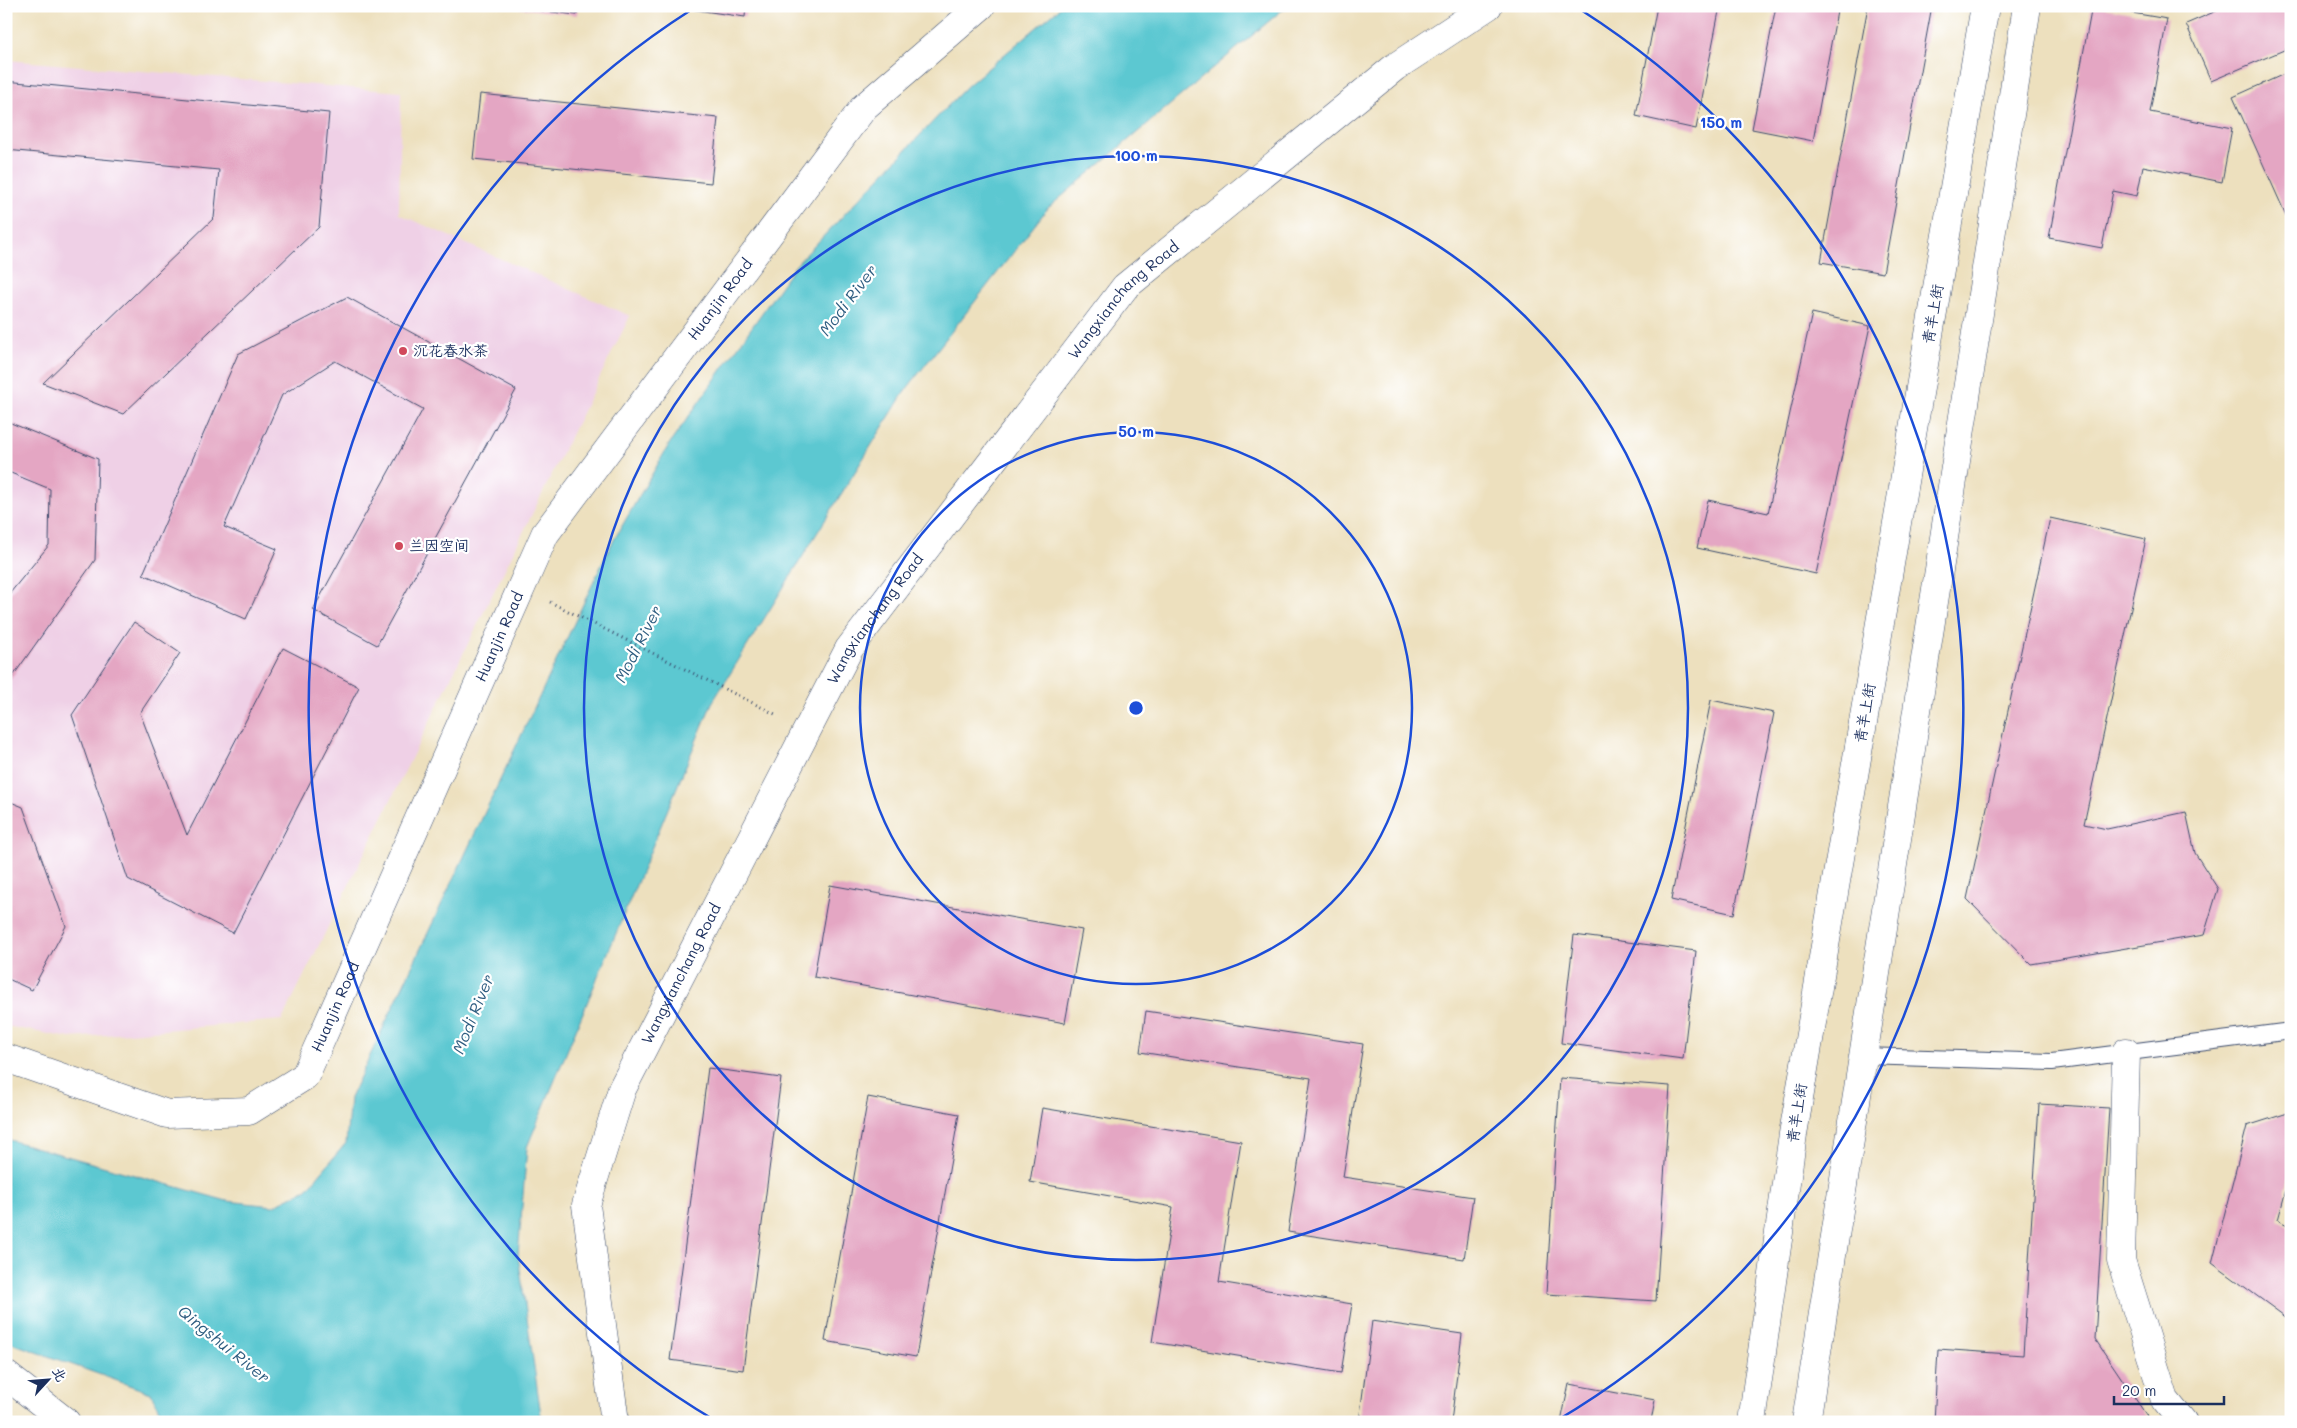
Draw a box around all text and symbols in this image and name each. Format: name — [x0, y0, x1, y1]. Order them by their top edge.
text: 150 m — [1700, 112, 1742, 132]
text: 100 m — [1114, 145, 1158, 165]
street label: Wangxianchang Road — [1063, 236, 1183, 363]
street label: Huanjin Road — [682, 254, 756, 344]
water label: Modi River — [814, 260, 881, 340]
street label: 青羊上街 — [1917, 283, 1947, 345]
place label: 沉花春水茶 — [413, 340, 488, 360]
marker: 沉花春水茶 — [397, 345, 409, 357]
text: 50 m — [1118, 421, 1154, 441]
place label: 兰因空间 — [409, 535, 469, 555]
marker: 兰因空间 — [393, 540, 405, 552]
street label: Wangxianchang Road — [822, 549, 927, 687]
street label: Huanjin Road — [470, 588, 527, 685]
water label: Modi River — [609, 602, 666, 686]
street label: 青羊上街 — [1849, 682, 1879, 744]
centre of rings — [1127, 699, 1145, 717]
street label: Wangxianchang Road — [636, 900, 725, 1047]
street label: Huanjin Road — [306, 958, 363, 1055]
water label: Modi River — [447, 971, 498, 1057]
street label: 青羊上街 — [1781, 1082, 1811, 1144]
water label: Qingshui River — [174, 1300, 275, 1387]
north arrow — [22, 1356, 72, 1406]
text: 北 — [49, 1364, 72, 1385]
scale bar — [2114, 1373, 2224, 1405]
text: 20 m — [2122, 1380, 2156, 1400]

